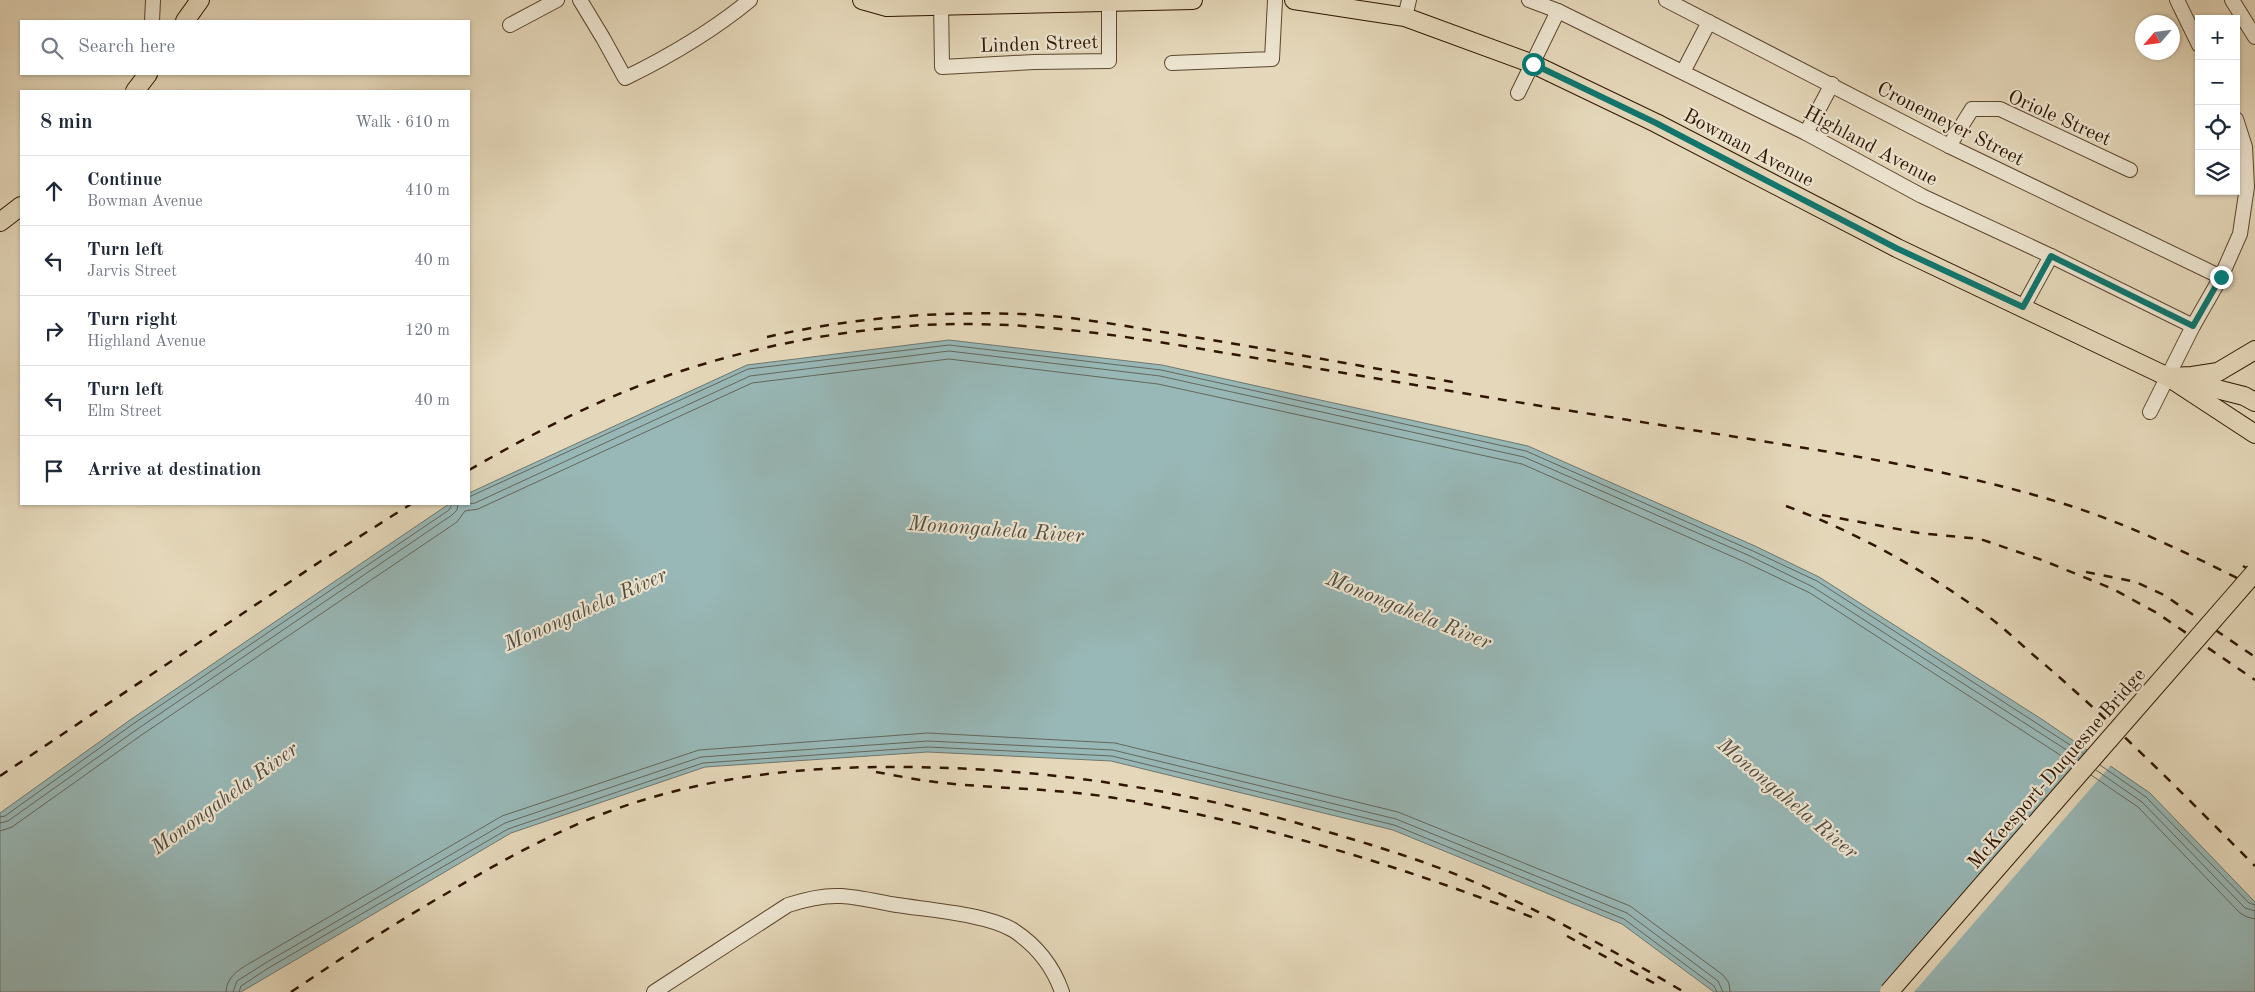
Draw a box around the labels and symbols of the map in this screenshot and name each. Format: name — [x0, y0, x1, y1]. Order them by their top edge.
north arrow — [2135, 15, 2180, 60]
street label: Linden Street — [979, 33, 1099, 57]
route start — [1522, 53, 1545, 76]
street label: Cronemeyer Street — [1873, 79, 2027, 171]
street label: Oriole Street — [2005, 87, 2114, 150]
street label: Highland Avenue — [1800, 103, 1940, 190]
street label: Bowman Avenue — [1680, 106, 1817, 192]
route end — [2210, 266, 2233, 289]
water label: Monongahela River — [906, 514, 1085, 547]
water label: Monongahela River — [500, 565, 671, 656]
water label: Monongahela River — [1322, 568, 1495, 654]
street label: McKeesport-Duquesne Bridge — [1965, 665, 2150, 874]
water label: Monongahela River — [1712, 734, 1862, 864]
water label: Monongahela River — [147, 738, 303, 860]

